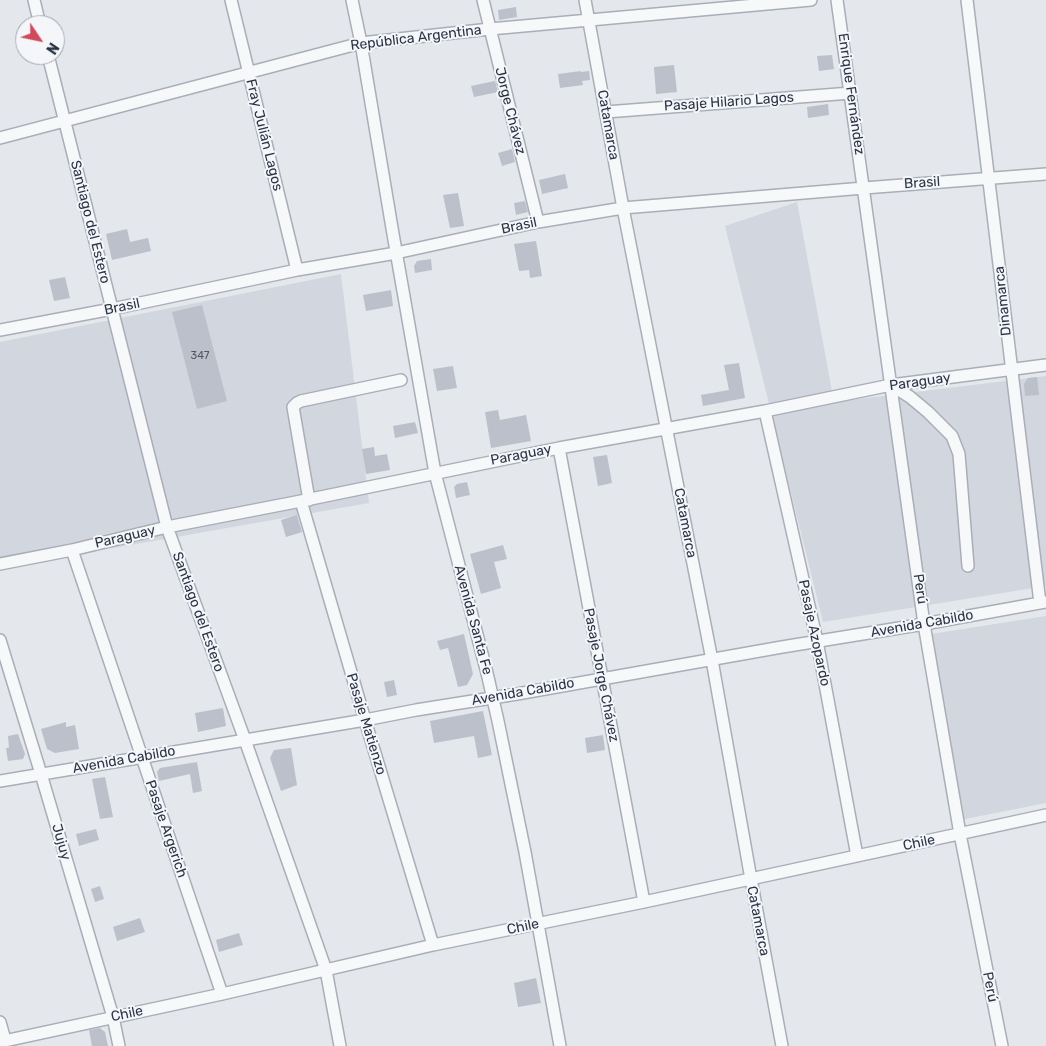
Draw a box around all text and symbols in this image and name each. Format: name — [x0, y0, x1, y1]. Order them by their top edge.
north arrow — [15, 15, 65, 65]
street label: República Argentina — [350, 22, 482, 54]
street label: Enrique Fernández — [834, 32, 868, 156]
text: N — [42, 39, 62, 57]
street label: Jorge Chávez — [491, 65, 529, 157]
street label: Fray Julián Lagos — [242, 77, 286, 193]
street label: Catamarca — [594, 89, 622, 161]
street label: Pasaje Hilario Lagos — [663, 89, 795, 115]
street label: Santiago del Estero — [67, 159, 113, 285]
street label: Brasil — [903, 173, 941, 193]
street label: Brasil — [500, 214, 538, 238]
street label: Dinamarca — [991, 265, 1015, 337]
street label: Brasil — [103, 295, 141, 319]
house number: 347 — [191, 349, 209, 363]
street label: Paraguay — [888, 369, 952, 395]
street label: Paraguay — [489, 441, 553, 469]
street label: Catamarca — [670, 487, 700, 559]
street label: Paraguay — [93, 522, 157, 552]
street label: Santiago del Estero — [168, 550, 228, 674]
street label: Avenida Santa Fe — [450, 563, 496, 677]
street label: Perú — [910, 573, 930, 605]
street label: Pasaje Azopardo — [795, 578, 833, 688]
street label: Pasaje Jorge Chávez — [580, 607, 622, 743]
street label: Avenida Cabildo — [869, 607, 975, 641]
street label: Pasaje Matienzo — [343, 671, 389, 777]
street label: Avenida Cabildo — [470, 675, 576, 709]
street label: Avenida Cabildo — [71, 743, 177, 777]
street label: Pasaje Argerich — [141, 778, 191, 880]
street label: Jujuy — [48, 822, 74, 862]
street label: Chile — [901, 831, 937, 855]
street label: Catamarca — [743, 885, 773, 957]
street label: Chile — [505, 915, 541, 939]
street label: Perú — [979, 970, 1001, 1004]
street label: Chile — [109, 1002, 145, 1026]

